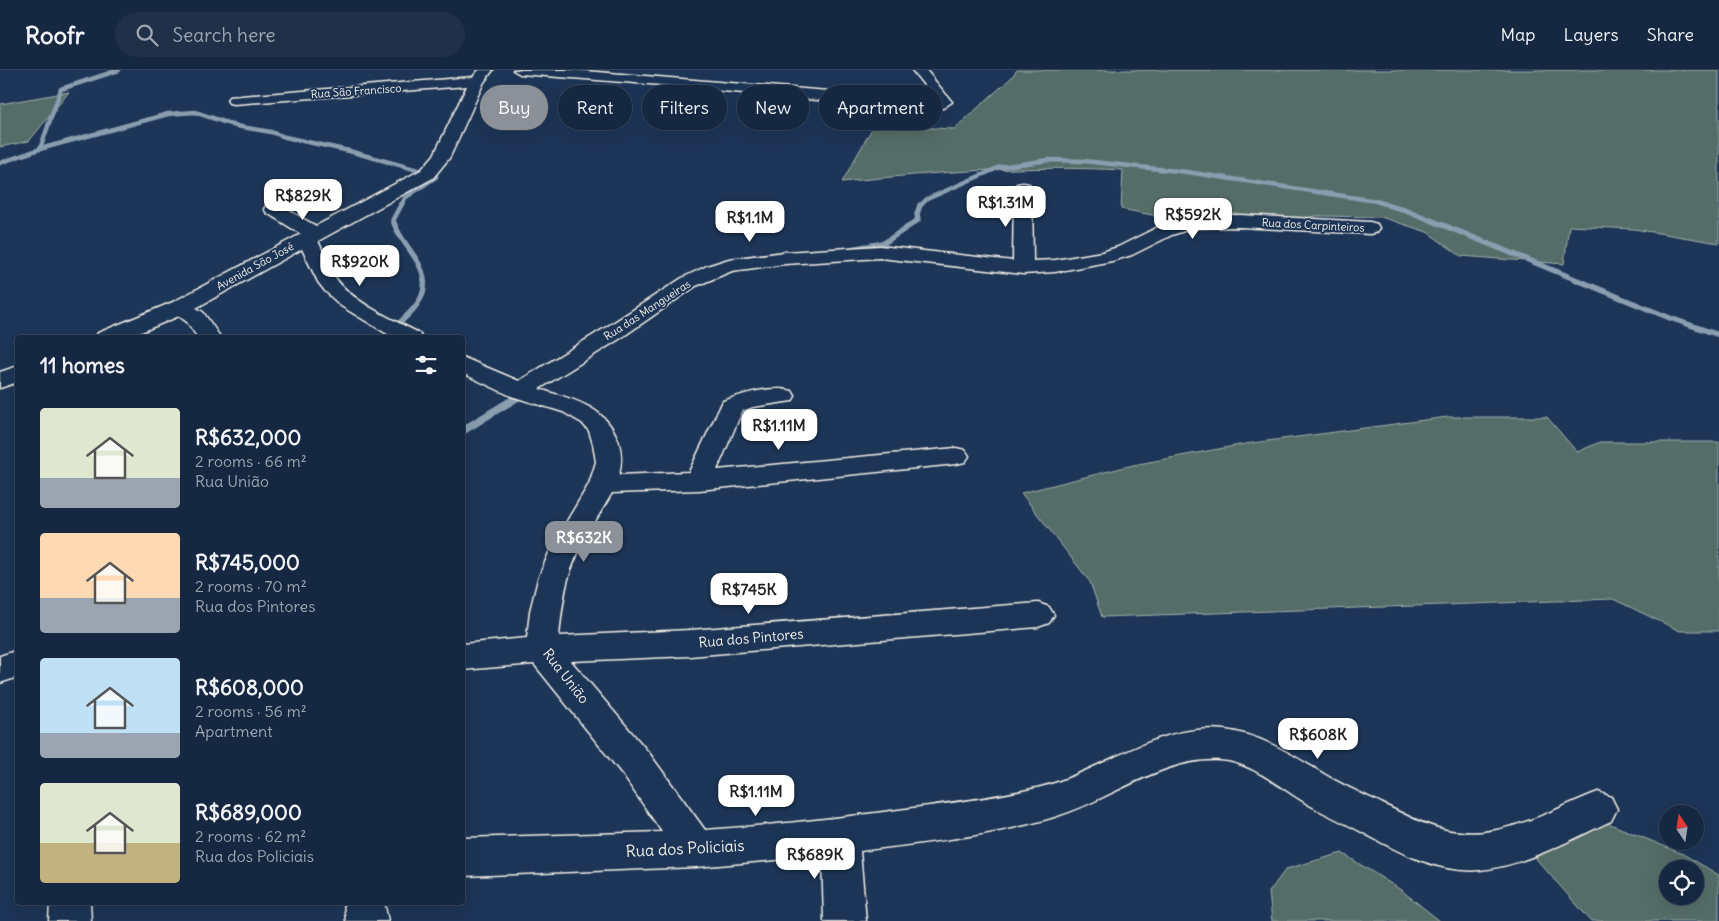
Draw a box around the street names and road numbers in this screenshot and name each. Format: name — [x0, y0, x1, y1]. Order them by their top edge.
street label: Rua São Francisco — [310, 81, 402, 101]
street label: Rua dos Carpinteiros — [1261, 215, 1365, 235]
street label: Avenida São José — [214, 239, 296, 293]
street label: Rua das Mangueiras — [601, 277, 693, 343]
street label: Rua dos Pintores — [698, 624, 804, 652]
street label: Rua União — [539, 645, 593, 707]
street label: Rua dos Policiais — [625, 835, 745, 861]

